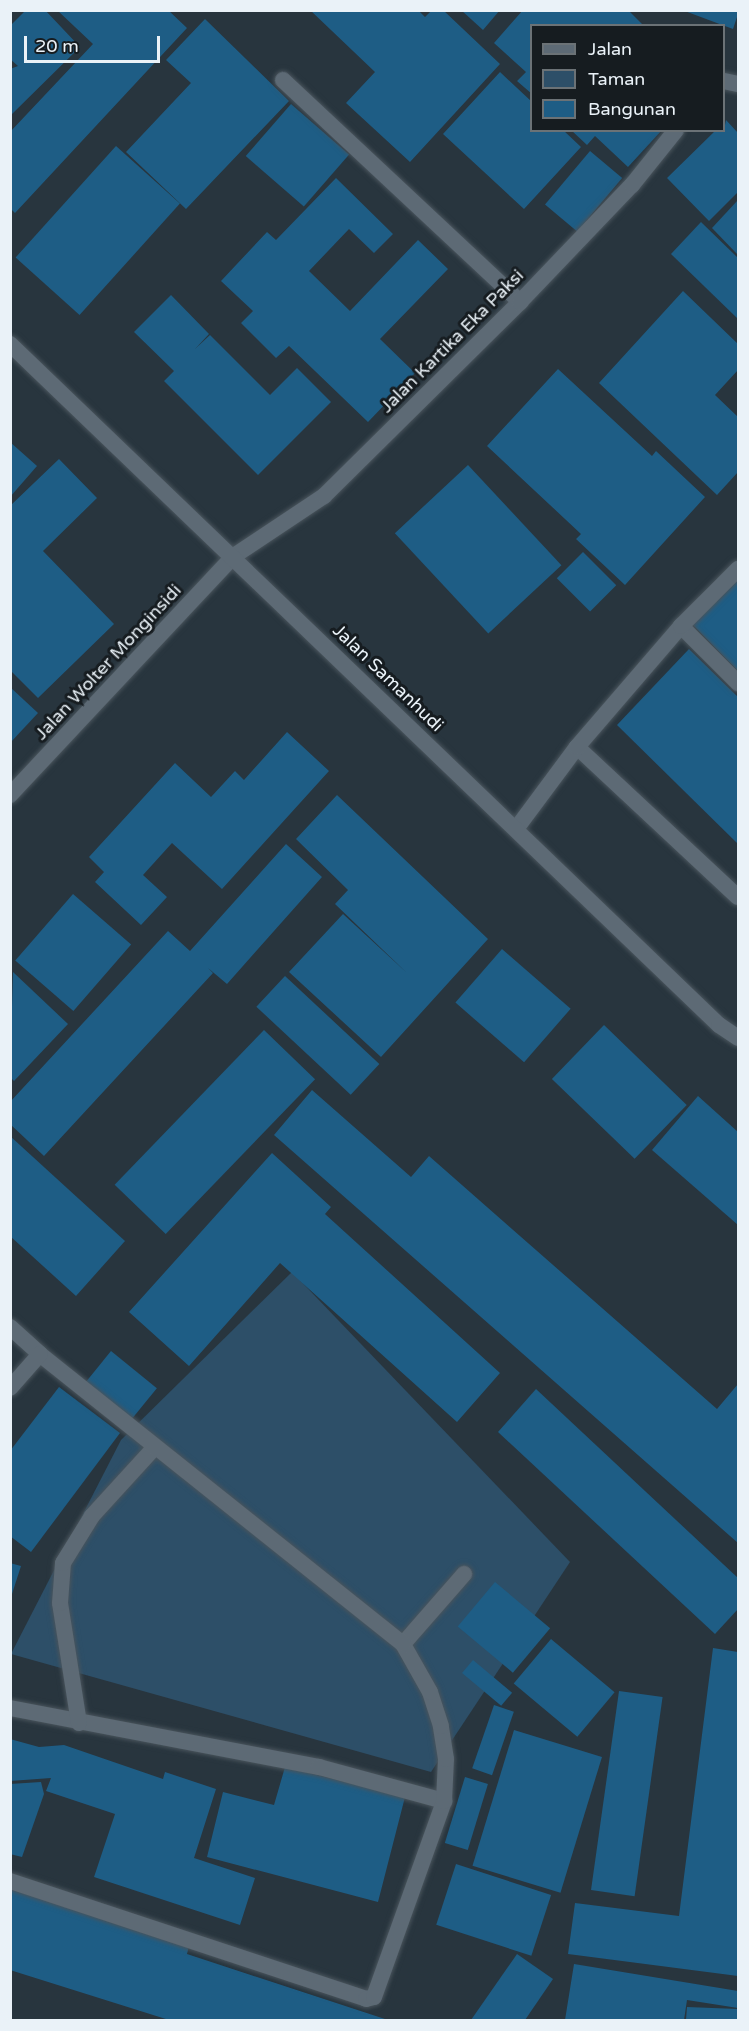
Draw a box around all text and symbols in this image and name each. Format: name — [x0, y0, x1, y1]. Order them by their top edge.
scale bar — [27, 24, 164, 62]
legend — [530, 24, 725, 132]
text: 20 m — [35, 35, 79, 57]
text: Jalan — [588, 38, 632, 60]
text: Taman — [588, 68, 645, 90]
text: Bangunan — [588, 98, 676, 120]
street label: Jalan Kartika Eka Paksi — [376, 265, 528, 417]
street label: Jalan Wolter Monginsidi — [30, 580, 186, 744]
street label: Jalan Samanhudi — [328, 620, 448, 736]

